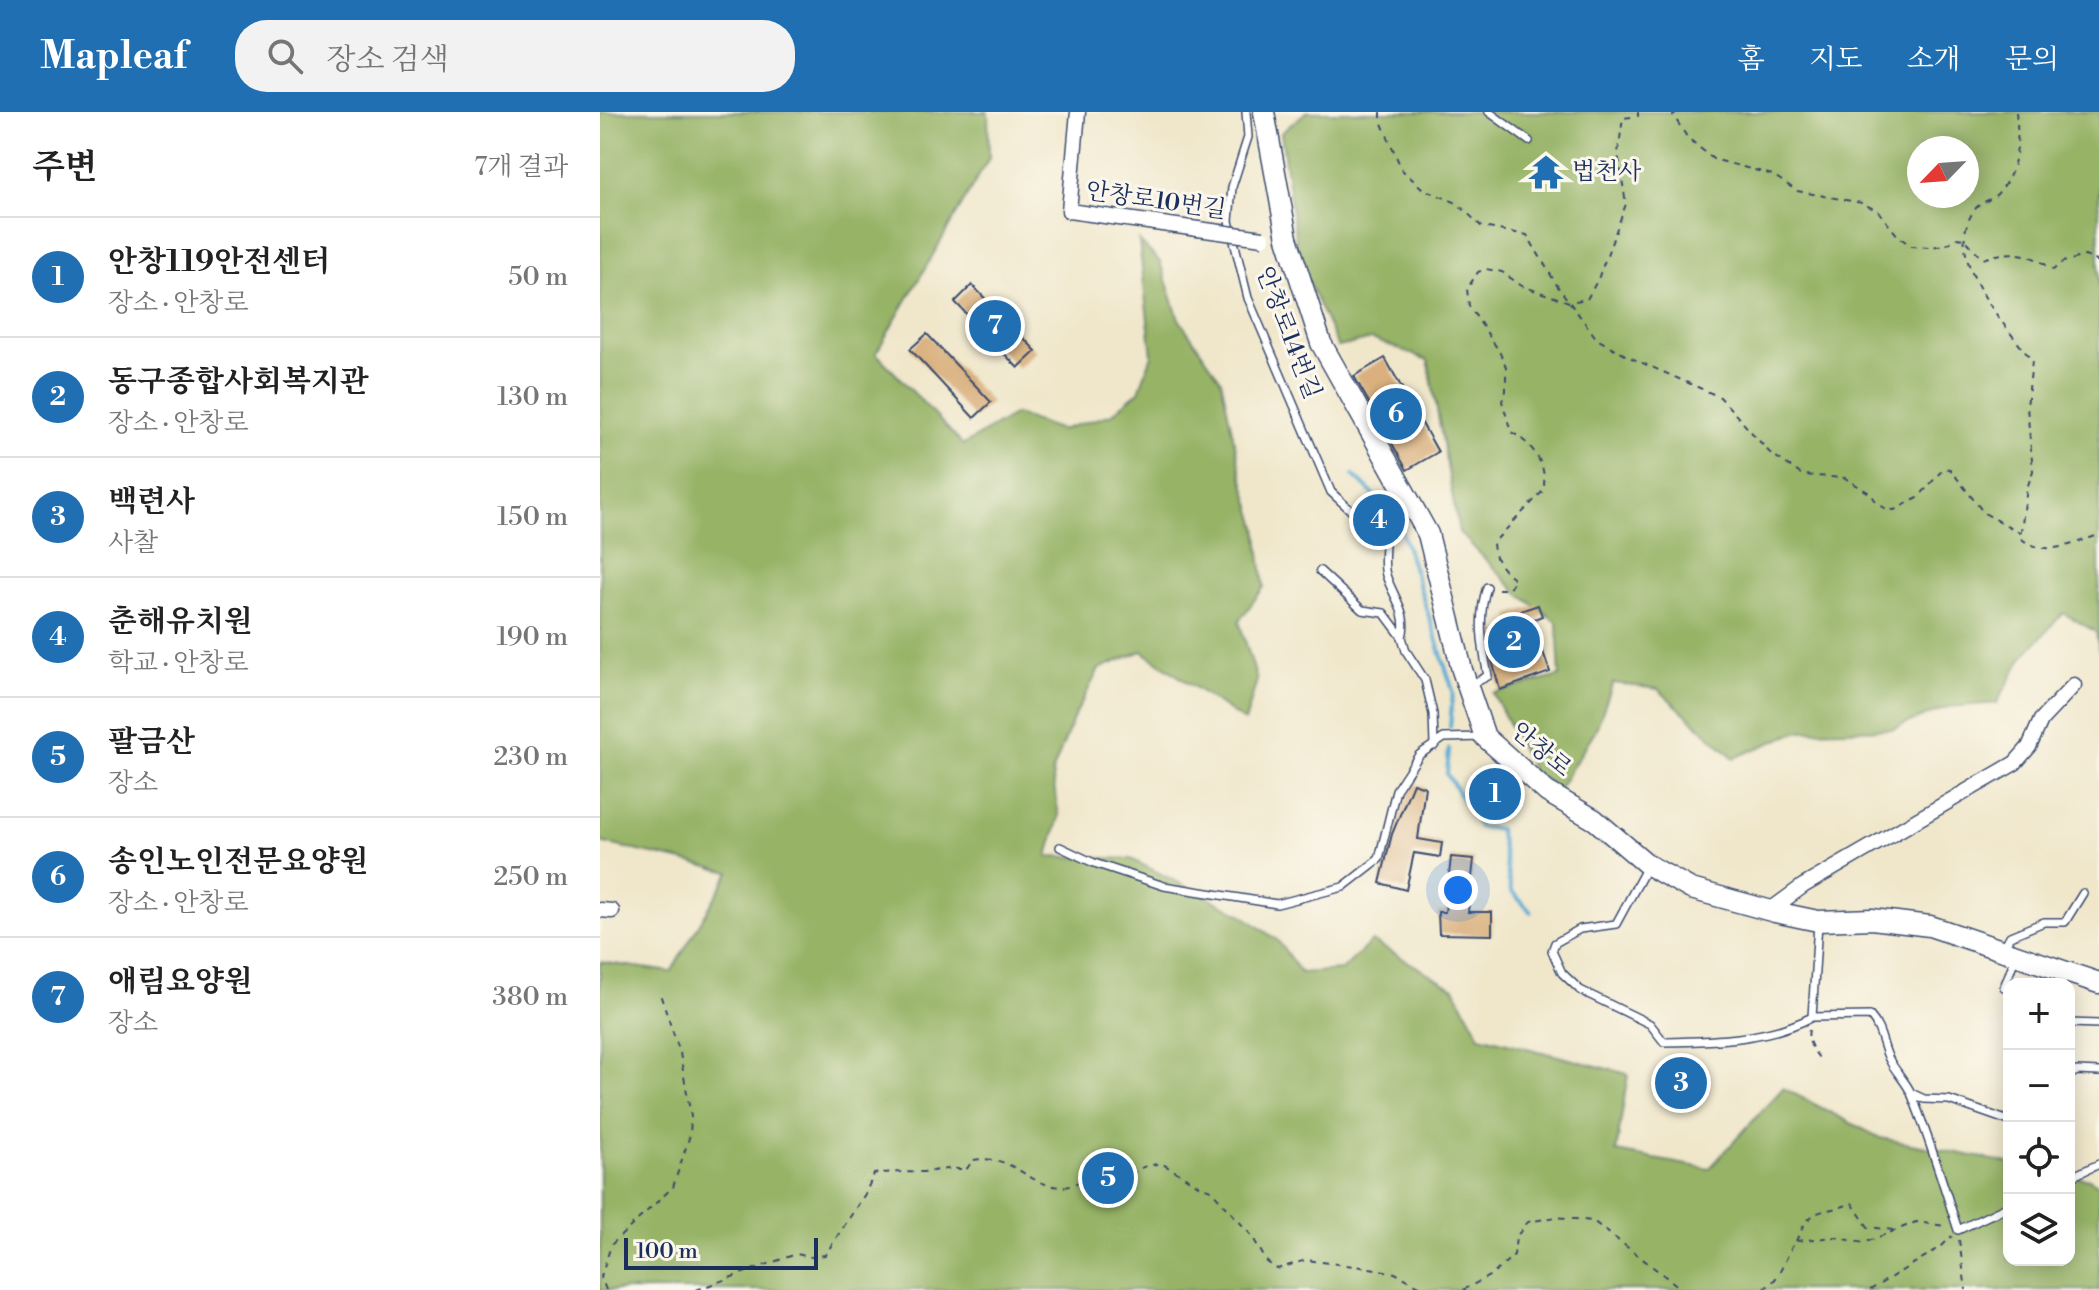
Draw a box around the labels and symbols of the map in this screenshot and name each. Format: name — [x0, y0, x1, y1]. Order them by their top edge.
north arrow — [1907, 136, 1979, 208]
temple icon: 법천사 — [1527, 153, 1565, 191]
place label: 법천사 — [1572, 157, 1642, 187]
street label: 안창로10번길 — [1084, 176, 1228, 226]
street label: 안창로14번길 — [1249, 262, 1327, 404]
pin: 7 — [969, 296, 1021, 356]
pin: 6 — [1370, 384, 1422, 444]
pin: 4 — [1353, 490, 1405, 550]
pin: 2 — [1488, 612, 1540, 672]
street label: 안창로 — [1505, 716, 1577, 784]
pin: 1 — [1469, 764, 1521, 824]
your location — [1438, 870, 1478, 910]
pin: 3 — [1655, 1053, 1707, 1113]
pin: 5 — [1082, 1148, 1134, 1208]
scale bar — [624, 1234, 818, 1270]

